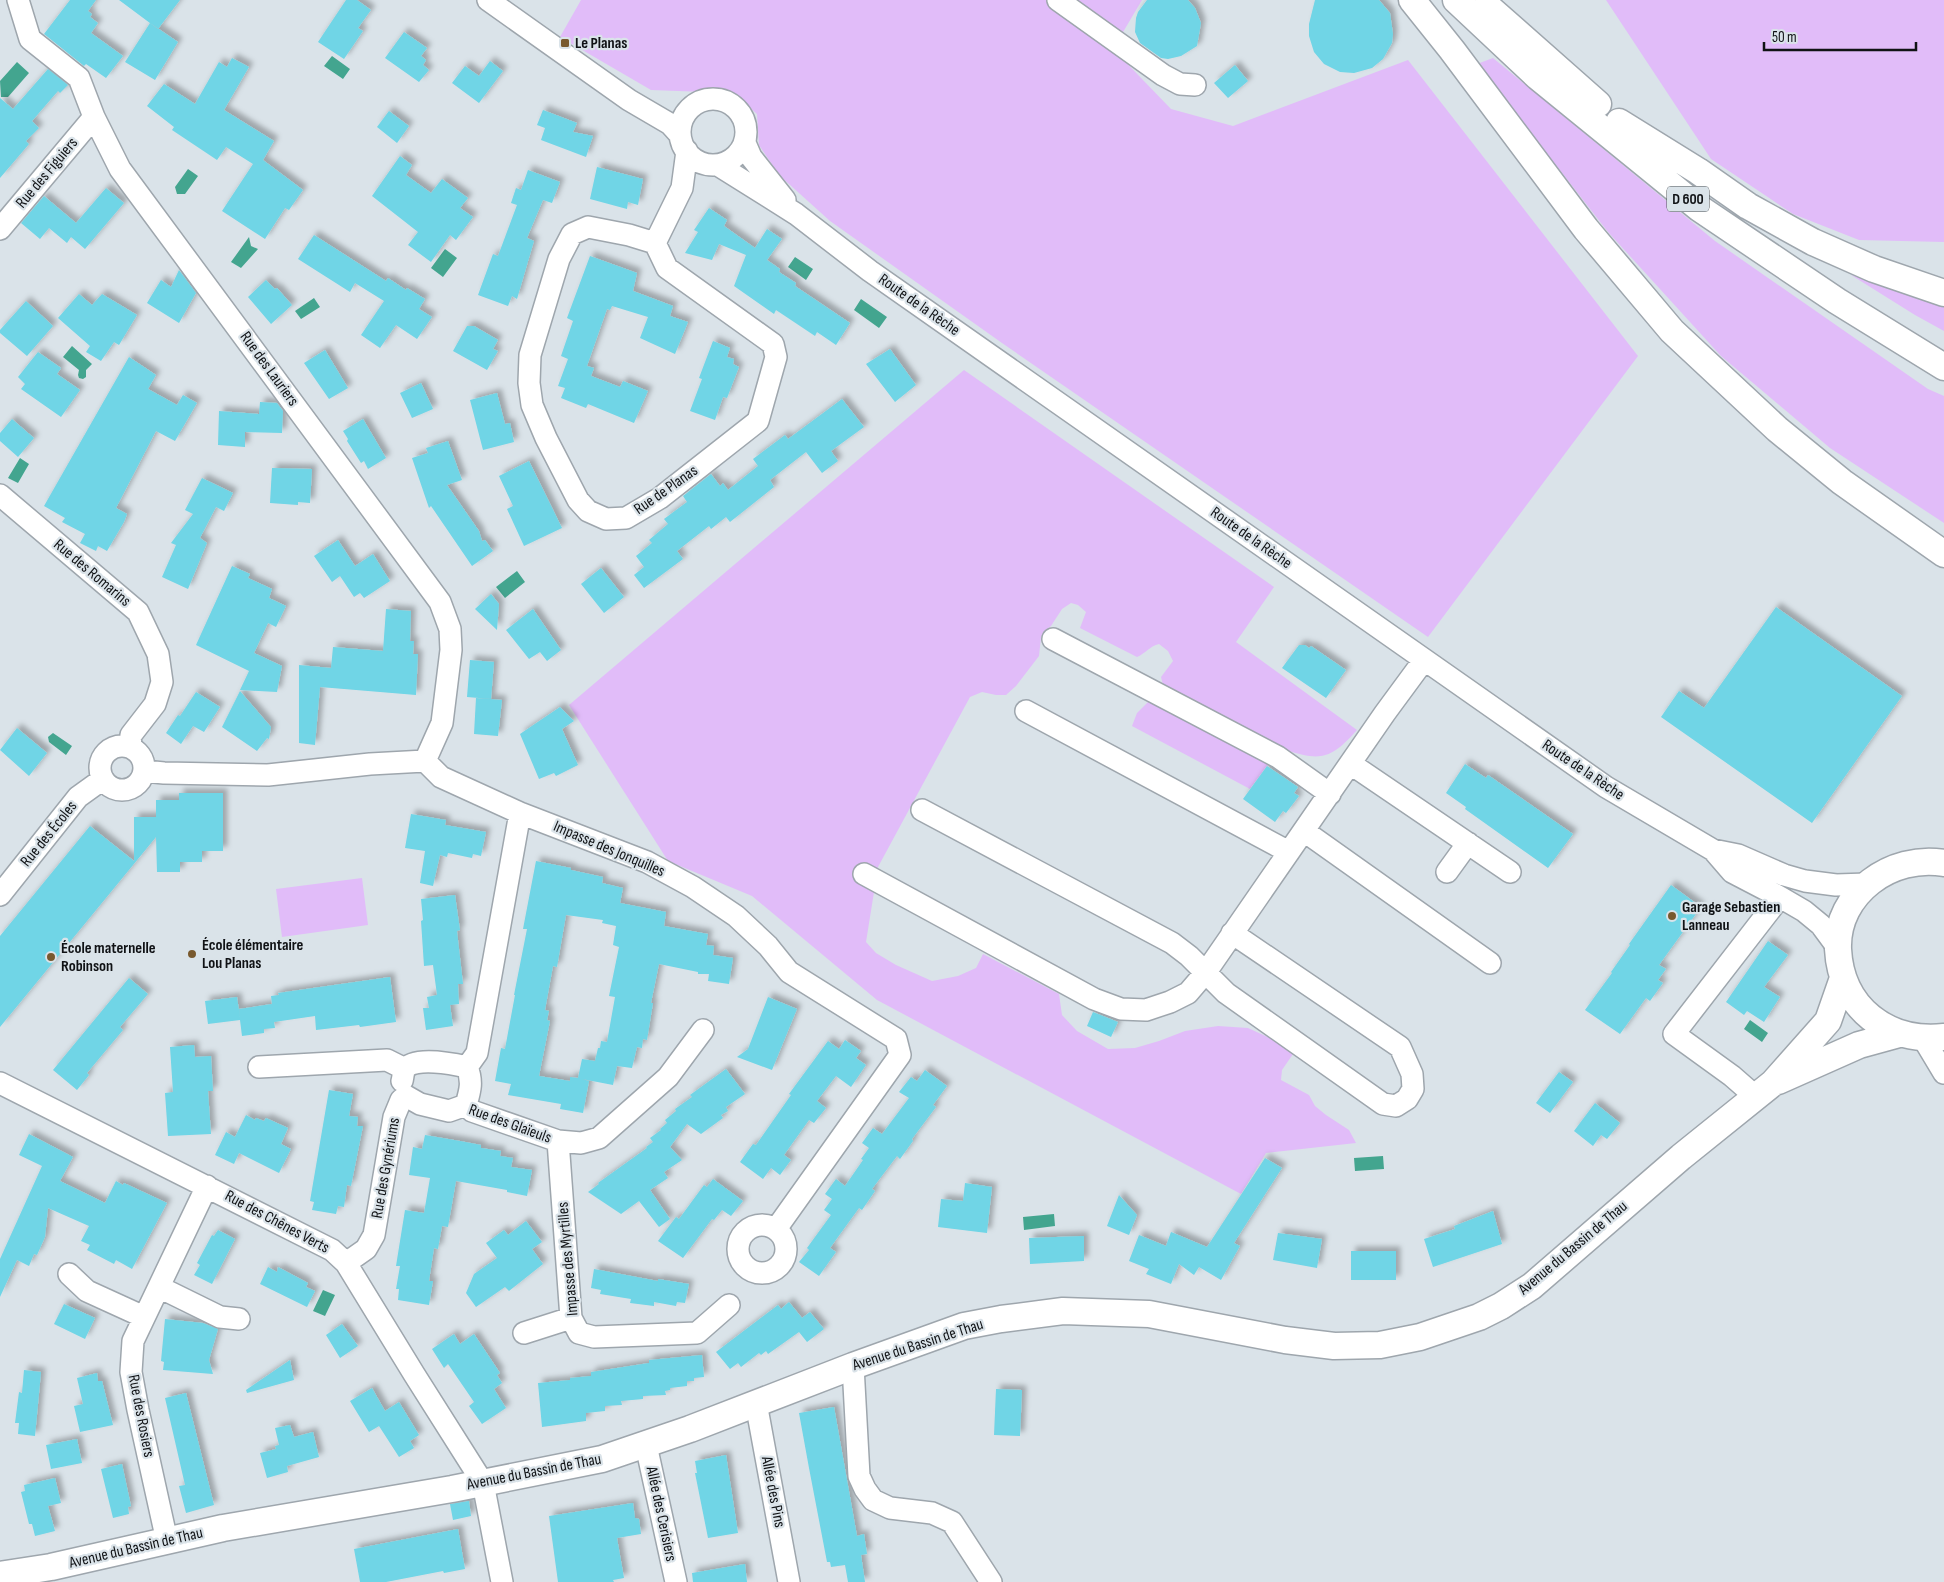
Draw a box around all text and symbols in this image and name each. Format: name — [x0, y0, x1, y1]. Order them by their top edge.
scale bar — [1764, 20, 1916, 52]
text: 50 m — [1772, 28, 1797, 47]
place label: Le Planas — [575, 34, 627, 53]
marker: Le Planas — [559, 37, 571, 49]
street label: Rue des Figuiers — [12, 134, 82, 212]
road number: D 600 — [1667, 186, 1709, 212]
street label: Route de la Rèche — [875, 270, 963, 340]
street label: Rue des Lauriers — [236, 328, 302, 410]
street label: Rue de Planas — [631, 461, 702, 519]
street label: Route de la Rèche — [1207, 503, 1295, 573]
street label: Rue des Romarins — [50, 535, 135, 611]
street label: Route de la Rèche — [1538, 736, 1628, 804]
street label: Rue des Écoles — [17, 797, 81, 871]
street label: Impasse des Jonquilles — [550, 817, 668, 881]
place label: Garage Sebastien Lanneau — [1682, 898, 1780, 935]
marker: Garage Sebastien Lanneau — [1666, 910, 1678, 922]
place label: École élémentaire Lou Planas — [202, 936, 304, 973]
place label: École maternelle Robinson — [61, 939, 156, 976]
marker: École élémentaire Lou Planas — [186, 948, 198, 960]
marker: École maternelle Robinson — [45, 951, 57, 963]
street label: Rue des Glaïeuls — [466, 1100, 554, 1148]
street label: Rue des Gynériums — [368, 1116, 404, 1220]
street label: Rue des Chênes Verts — [222, 1187, 333, 1258]
street label: Avenue du Bassin de Thau — [1514, 1197, 1631, 1300]
street label: Impasse des Myrtilles — [554, 1201, 582, 1317]
street label: Avenue du Bassin de Thau — [849, 1315, 986, 1375]
street label: Rue des Rosiers — [124, 1373, 158, 1459]
street label: Avenue du Bassin de Thau — [464, 1450, 603, 1495]
street label: Allée des Pins — [757, 1454, 789, 1529]
street label: Allée des Cerisiers — [641, 1464, 680, 1563]
street label: Avenue du Bassin de Thau — [66, 1523, 205, 1573]

